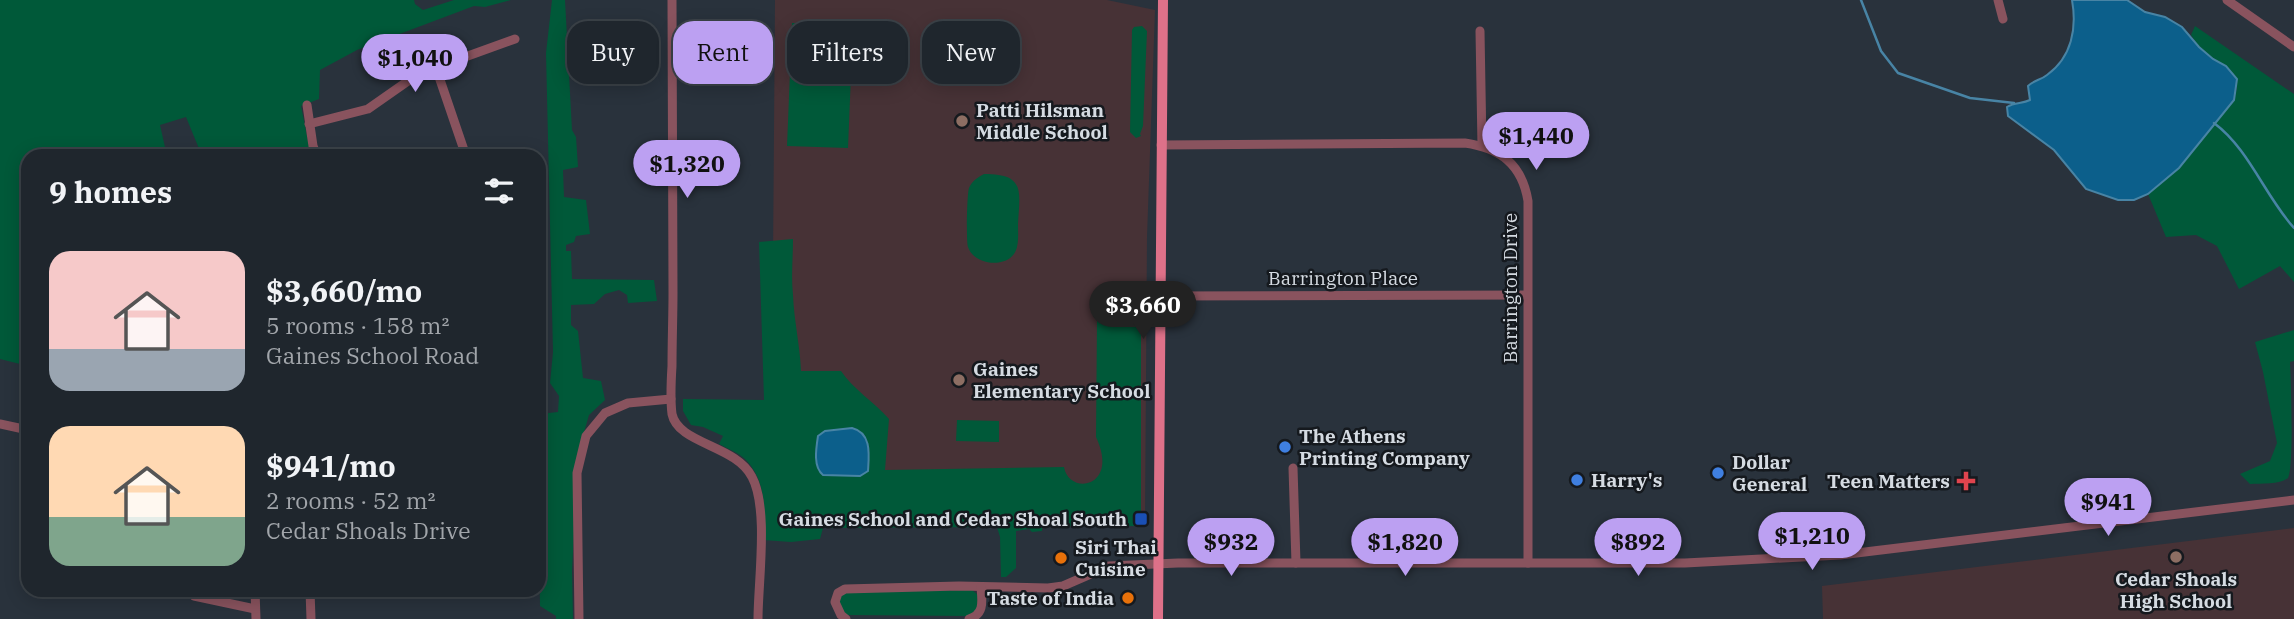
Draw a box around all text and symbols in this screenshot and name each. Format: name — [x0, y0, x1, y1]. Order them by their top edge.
chip: Buy — [567, 21, 659, 84]
chip: Rent — [673, 21, 773, 84]
chip: Filters — [787, 21, 908, 84]
chip: New — [922, 21, 1020, 84]
pin: $1,040 — [358, 34, 472, 94]
text: $1,040 — [377, 42, 453, 72]
place label: Patti Hilsman Middle School — [976, 98, 1108, 144]
marker: Patti Hilsman Middle School — [954, 113, 970, 129]
pin: $1,440 — [1479, 113, 1593, 172]
text: $1,440 — [1498, 120, 1574, 150]
pin: $1,320 — [630, 140, 744, 200]
text: $1,320 — [649, 148, 725, 178]
text: 9 homes — [49, 172, 172, 211]
icon: filters — [480, 172, 518, 210]
street label: Barrington Drive — [1498, 213, 1522, 363]
street label: Barrington Place — [1268, 266, 1418, 290]
text: $3,660/mo — [266, 271, 422, 310]
icon: home — [105, 279, 189, 363]
pin: $3,660 — [1086, 282, 1200, 341]
text: $3,660 — [1105, 289, 1181, 319]
text: 5 rooms · 158 m² — [266, 310, 449, 340]
text: Gaines School Road — [266, 340, 479, 370]
place label: Gaines Elementary School — [973, 357, 1150, 403]
marker: Gaines Elementary School — [951, 372, 967, 388]
place label: The Athens Printing Company — [1299, 424, 1470, 470]
marker: The Athens Printing Company — [1277, 439, 1293, 455]
text: $941/mo — [266, 446, 396, 485]
place label: Dollar General — [1732, 450, 1807, 496]
icon: home — [105, 454, 189, 538]
marker: Dollar General — [1710, 465, 1726, 481]
place label: Harry's — [1591, 468, 1663, 492]
place label: Teen Matters — [1827, 469, 1950, 493]
marker: Teen Matters — [1956, 471, 1976, 491]
marker: Harry's — [1569, 472, 1585, 488]
pin: $941 — [2067, 478, 2149, 538]
text: 2 rooms · 52 m² — [266, 485, 436, 515]
text: $941 — [2080, 486, 2136, 516]
place label: Gaines School and Cedar Shoal South — [779, 507, 1127, 531]
marker: Gaines School and Cedar Shoal South — [1133, 511, 1149, 527]
pin: $1,210 — [1755, 512, 1869, 572]
text: Cedar Shoals Drive — [266, 515, 470, 545]
pin: $932 — [1190, 518, 1272, 578]
pin: $1,820 — [1348, 518, 1462, 578]
pin: $892 — [1597, 518, 1679, 578]
text: $1,210 — [1774, 520, 1850, 550]
text: $932 — [1203, 526, 1259, 556]
text: $1,820 — [1367, 526, 1443, 556]
text: $892 — [1610, 526, 1666, 556]
place label: Siri Thai Cuisine — [1075, 535, 1157, 581]
marker: Cedar Shoals High School — [2168, 549, 2184, 565]
marker: Siri Thai Cuisine — [1053, 550, 1069, 566]
place label: Cedar Shoals High School — [2115, 567, 2237, 613]
place label: Taste of India — [987, 586, 1114, 610]
marker: Taste of India — [1120, 590, 1136, 606]

